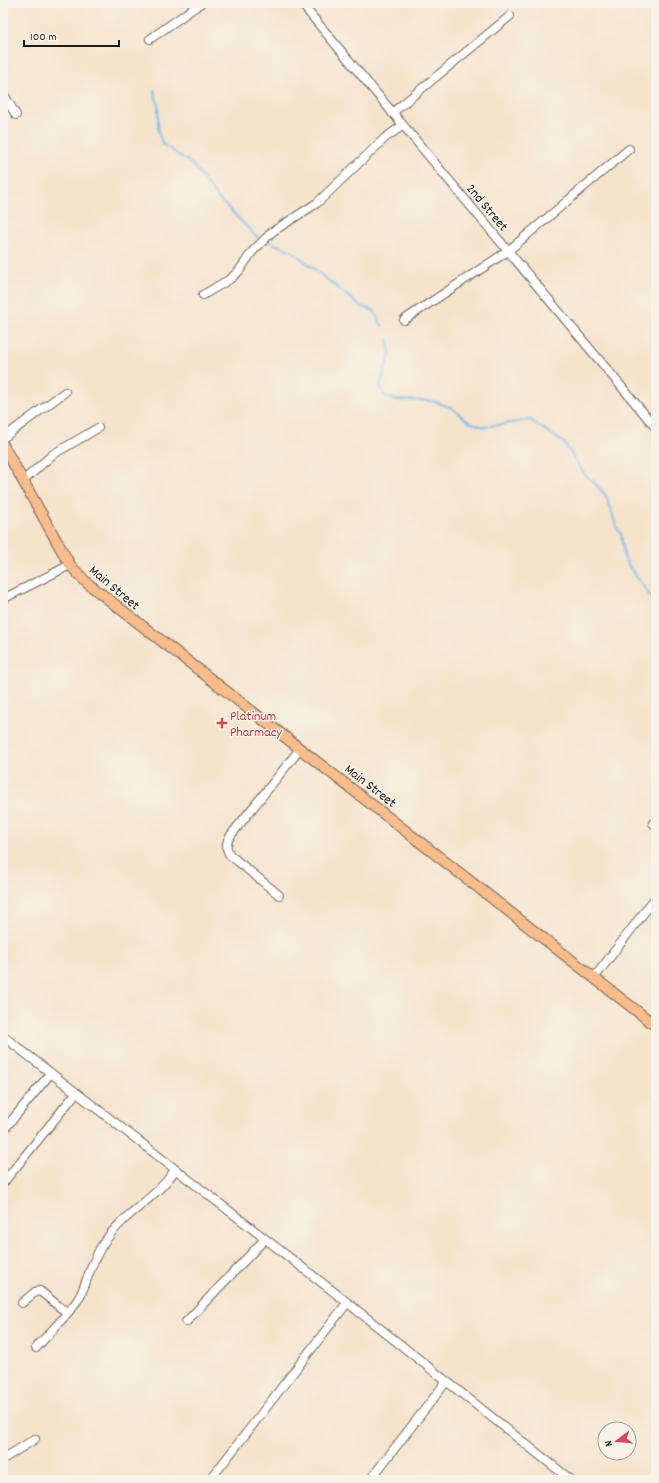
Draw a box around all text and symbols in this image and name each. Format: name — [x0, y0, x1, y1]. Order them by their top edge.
scale bar — [24, 22, 119, 48]
text: 100 m — [30, 29, 57, 46]
street label: 2nd Street — [461, 180, 512, 236]
street label: Main Street — [84, 561, 144, 616]
place label: Platinum Pharmacy — [230, 707, 282, 743]
marker: Platinum Pharmacy — [217, 718, 227, 728]
street label: Main Street — [340, 760, 400, 813]
north arrow — [597, 1421, 637, 1461]
text: N — [601, 1438, 618, 1448]

